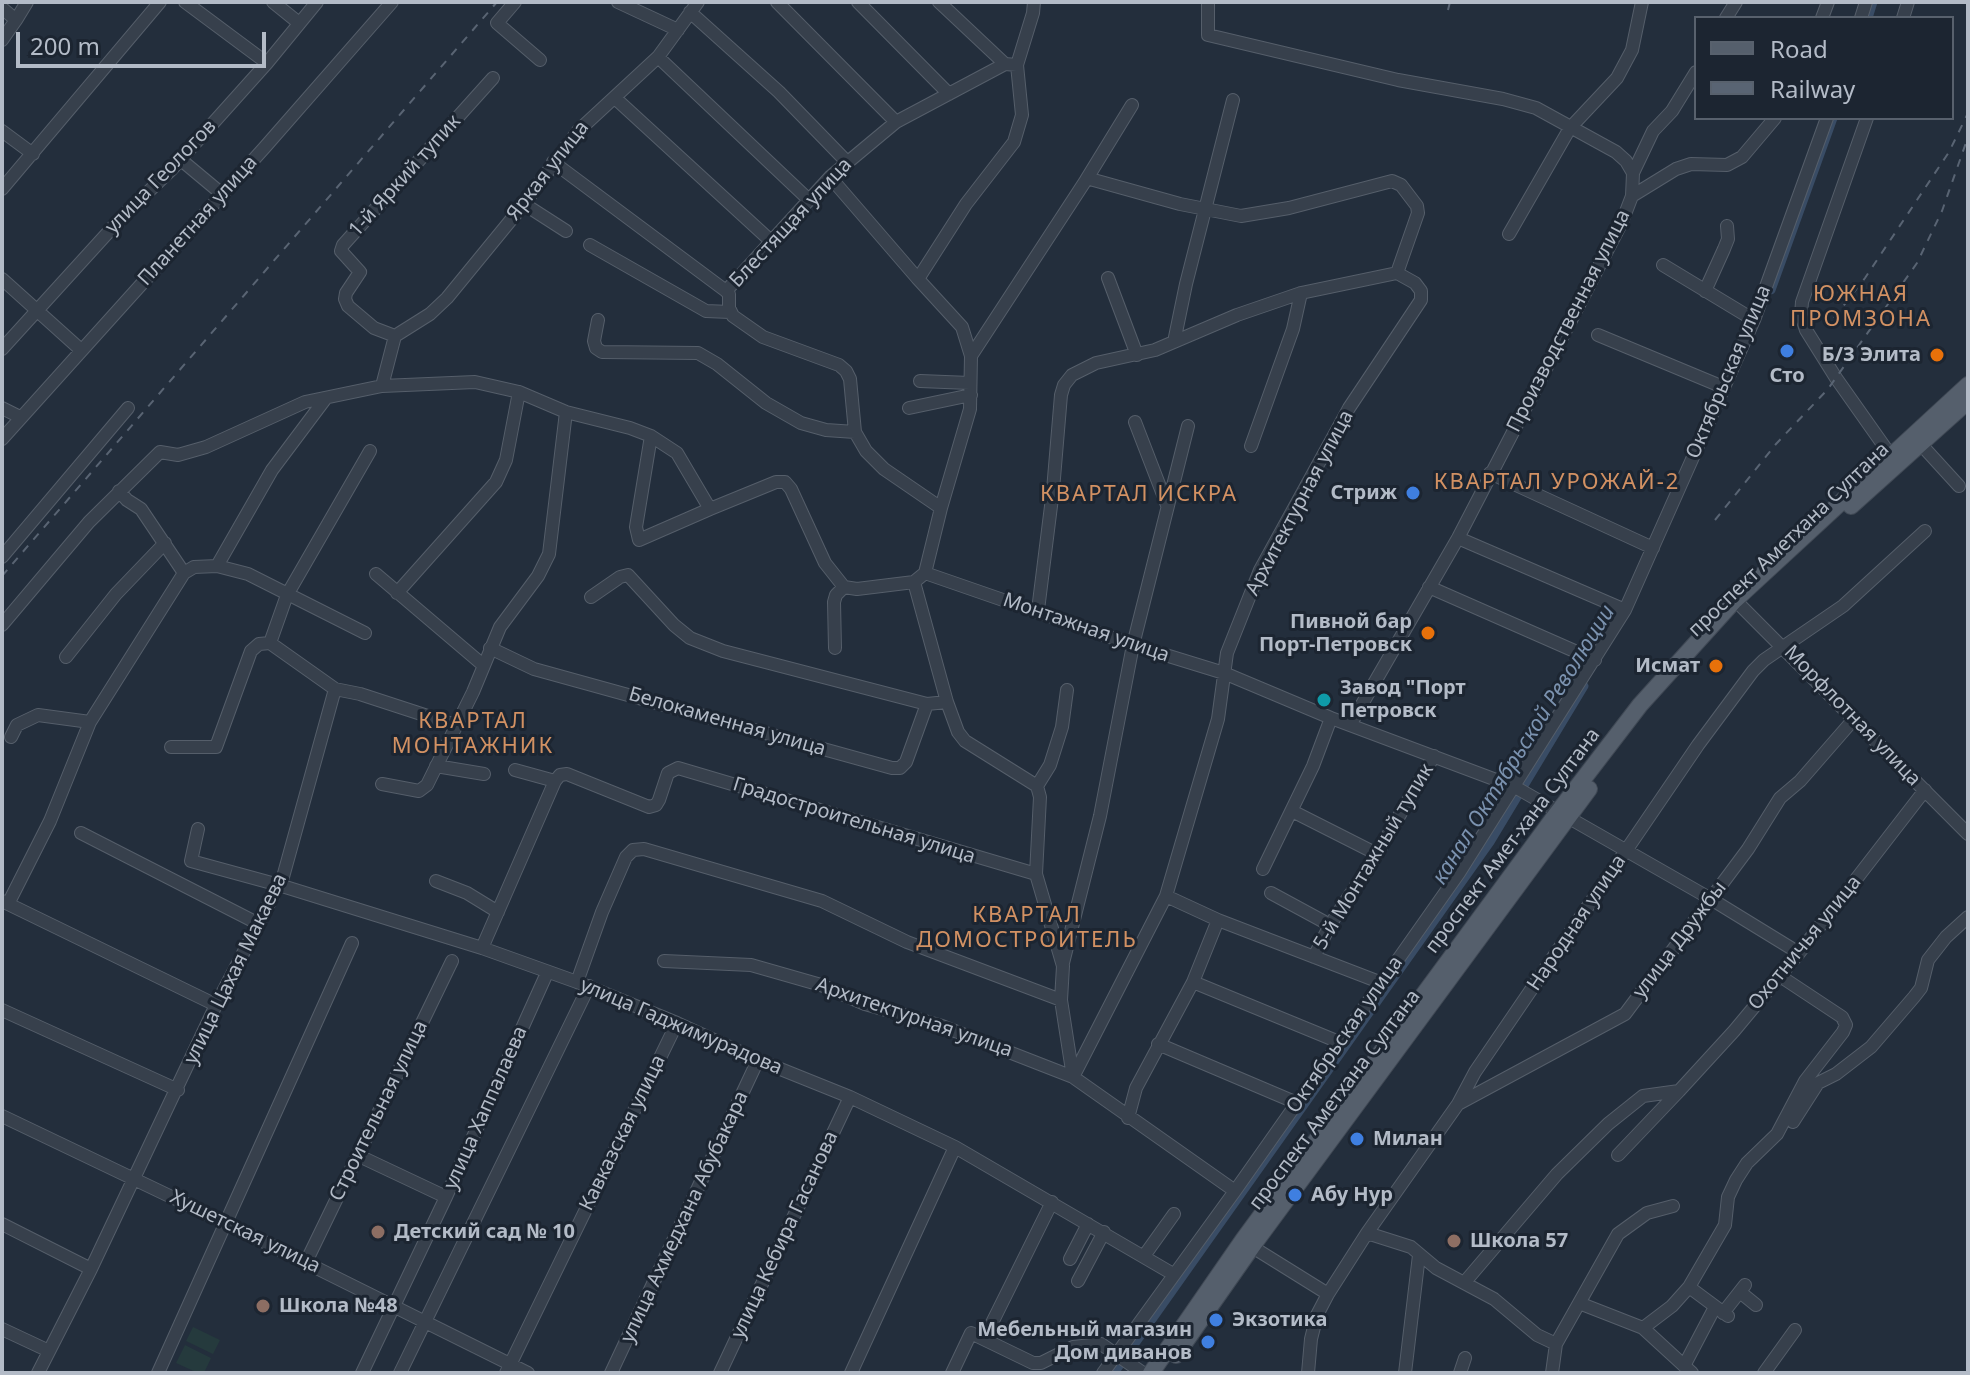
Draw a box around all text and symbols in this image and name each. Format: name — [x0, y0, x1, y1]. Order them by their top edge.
scale bar — [20, 16, 270, 66]
legend — [1694, 16, 1954, 120]
text: 200 m — [30, 29, 100, 62]
text: Road — [1770, 32, 1828, 65]
text: Railway — [1770, 72, 1855, 105]
street label: 1-й Яркий тупик — [344, 110, 466, 242]
street label: улица Геологов — [100, 115, 222, 239]
street label: Яркая улица — [502, 116, 594, 226]
street label: Планетная улица — [133, 151, 263, 291]
street label: Блестящая улица — [725, 153, 857, 293]
street label: Производственная улица — [1502, 206, 1636, 436]
street label: Октябрьская улица — [1682, 282, 1776, 462]
district label: ЮЖНАЯ ПРОМЗОНА — [1790, 282, 1932, 334]
marker: Сто — [1778, 342, 1796, 360]
place label: Б/З Элита — [1822, 343, 1921, 367]
marker: Б/З Элита — [1928, 346, 1946, 364]
place label: Сто — [1769, 364, 1805, 388]
street label: Архитектурная улица — [1241, 406, 1359, 600]
street label: проспект Аметхана Султана — [1684, 438, 1894, 642]
district label: КВАРТАЛ УРОЖАЙ-2 — [1434, 470, 1680, 496]
place label: Стриж — [1331, 481, 1397, 505]
district label: КВАРТАЛ ИСКРА — [1040, 482, 1238, 508]
marker: Стриж — [1404, 484, 1422, 502]
street label: Монтажная улица — [1000, 588, 1172, 668]
water label: канал Октябрьской Революции — [1427, 601, 1621, 889]
place label: Пивной бар Порт-Петровск — [1259, 610, 1412, 657]
marker: Пивной бар Порт-Петровск — [1419, 624, 1437, 642]
street label: Морфлотная улица — [1779, 641, 1925, 791]
place label: Исмат — [1635, 654, 1700, 678]
marker: Исмат — [1707, 657, 1725, 675]
place label: Завод "Порт Петровск — [1340, 676, 1466, 723]
street label: Белокаменная улица — [626, 682, 828, 762]
marker: Завод "Порт Петровск — [1315, 691, 1333, 709]
district label: КВАРТАЛ МОНТАЖНИК — [392, 709, 554, 760]
street label: проспект Амет-хана Султана — [1421, 724, 1605, 958]
street label: 5-й Монтажный тупик — [1309, 760, 1439, 954]
street label: Градостроительная улица — [730, 773, 978, 869]
street label: Народная улица — [1523, 850, 1631, 996]
street label: улица Цахая Макаева — [179, 870, 293, 1068]
street label: Охотничья улица — [1743, 871, 1867, 1015]
street label: улица Дружбы — [1628, 877, 1732, 1003]
district label: КВАРТАЛ ДОМОСТРОИТЕЛЬ — [916, 903, 1138, 954]
street label: Октябрьская улица — [1282, 952, 1408, 1118]
street label: улица Гаджимурадова — [576, 973, 786, 1081]
street label: Архитектурная улица — [813, 973, 1015, 1063]
street label: проспект Аметхана Султана — [1244, 985, 1426, 1215]
street label: Строительная улица — [325, 1017, 433, 1205]
street label: улица Хаппалаева — [439, 1023, 533, 1193]
street label: Кавказская улица — [575, 1051, 671, 1215]
street label: улица Ахмедхана Абубакара — [616, 1087, 754, 1347]
place label: Милан — [1373, 1127, 1443, 1151]
street label: улица Кебира Гасанова — [726, 1128, 844, 1342]
marker: Милан — [1348, 1130, 1366, 1148]
place label: Абу Нур — [1311, 1183, 1393, 1207]
street label: Хушетская улица — [166, 1185, 324, 1279]
marker: Абу Нур — [1286, 1186, 1304, 1204]
place label: Детский сад № 10 — [394, 1220, 575, 1244]
marker: Детский сад № 10 — [369, 1223, 387, 1241]
place label: Школа 57 — [1470, 1229, 1568, 1253]
marker: Школа 57 — [1445, 1232, 1463, 1250]
place label: Школа №48 — [279, 1294, 398, 1318]
marker: Школа №48 — [254, 1297, 272, 1315]
place label: Экзотика — [1232, 1308, 1327, 1332]
marker: Экзотика — [1207, 1311, 1225, 1329]
place label: Мебельный магазин Дом диванов — [977, 1318, 1192, 1365]
marker: Мебельный магазин Дом диванов — [1199, 1333, 1217, 1351]

